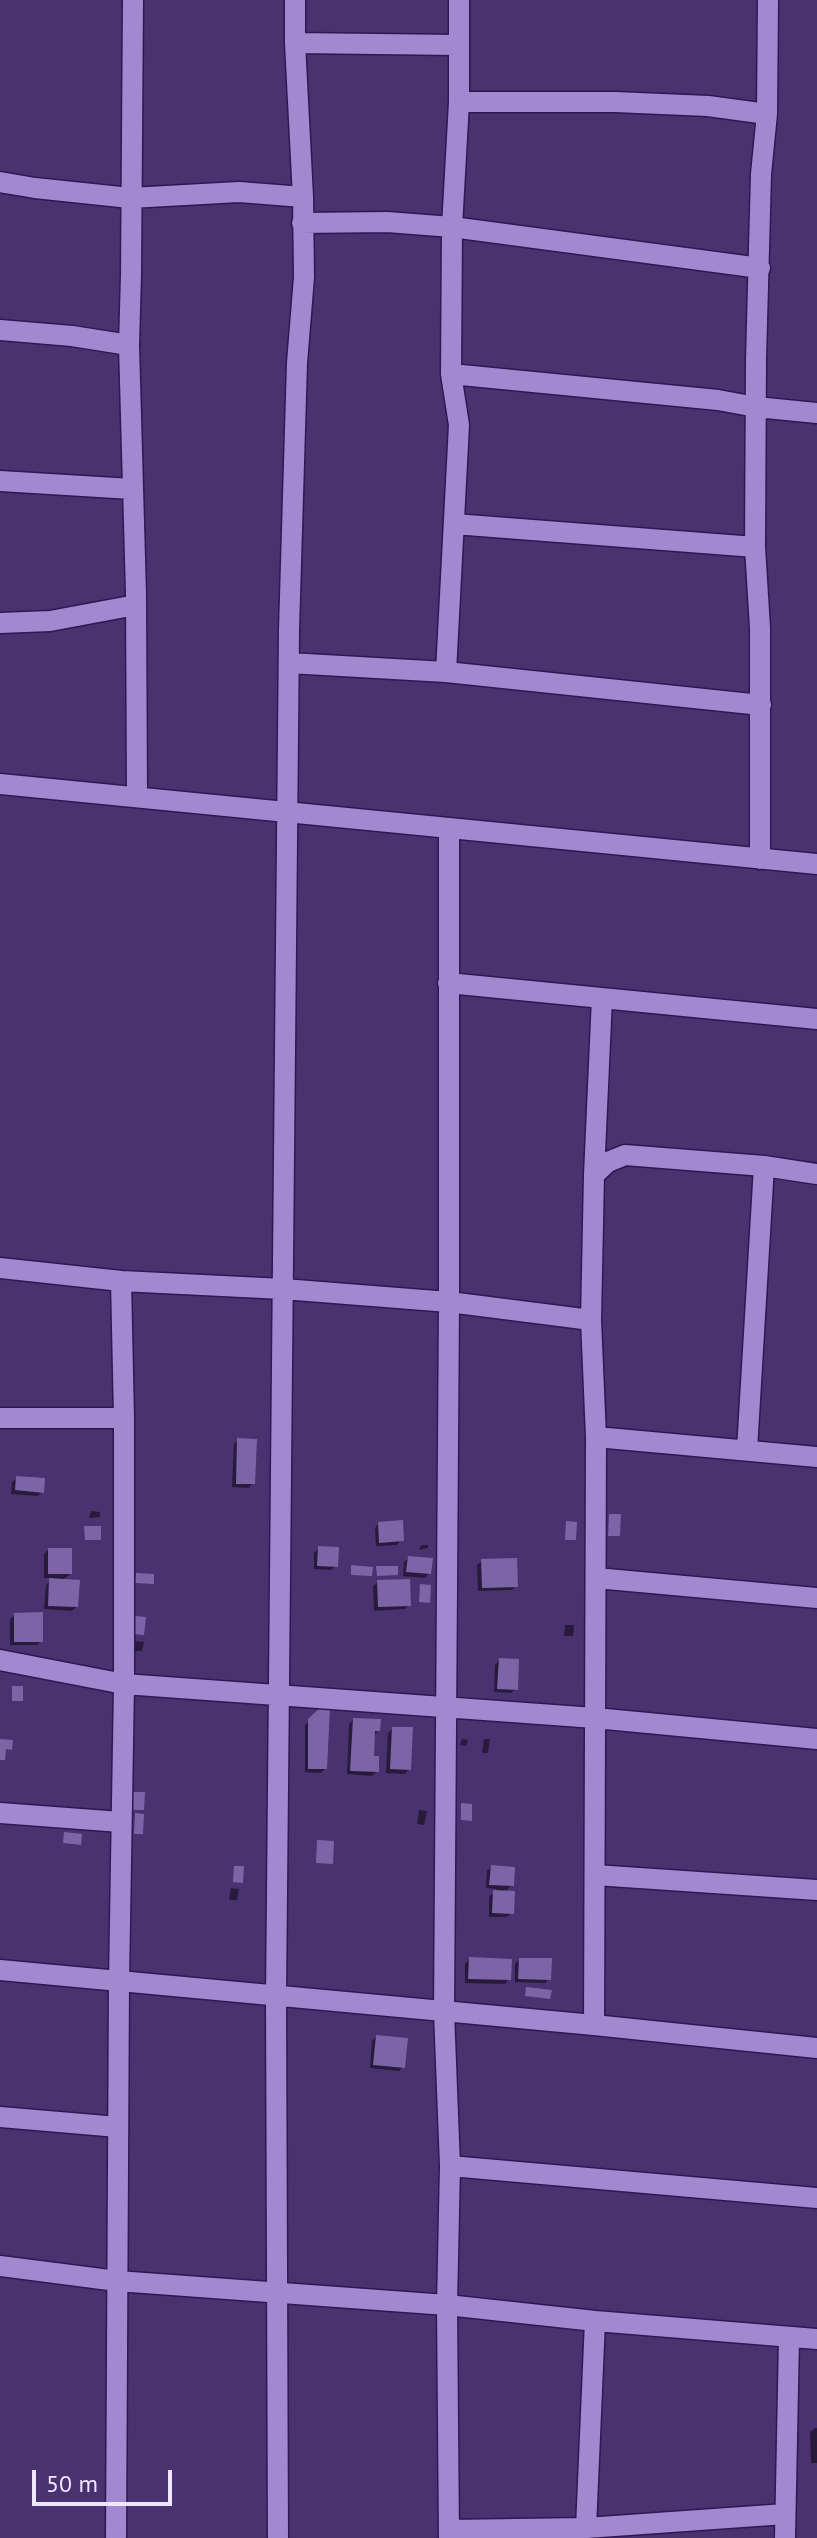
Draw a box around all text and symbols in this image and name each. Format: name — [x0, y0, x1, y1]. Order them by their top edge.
scale bar — [36, 2454, 176, 2504]
text: 50 m — [46, 2468, 98, 2499]

